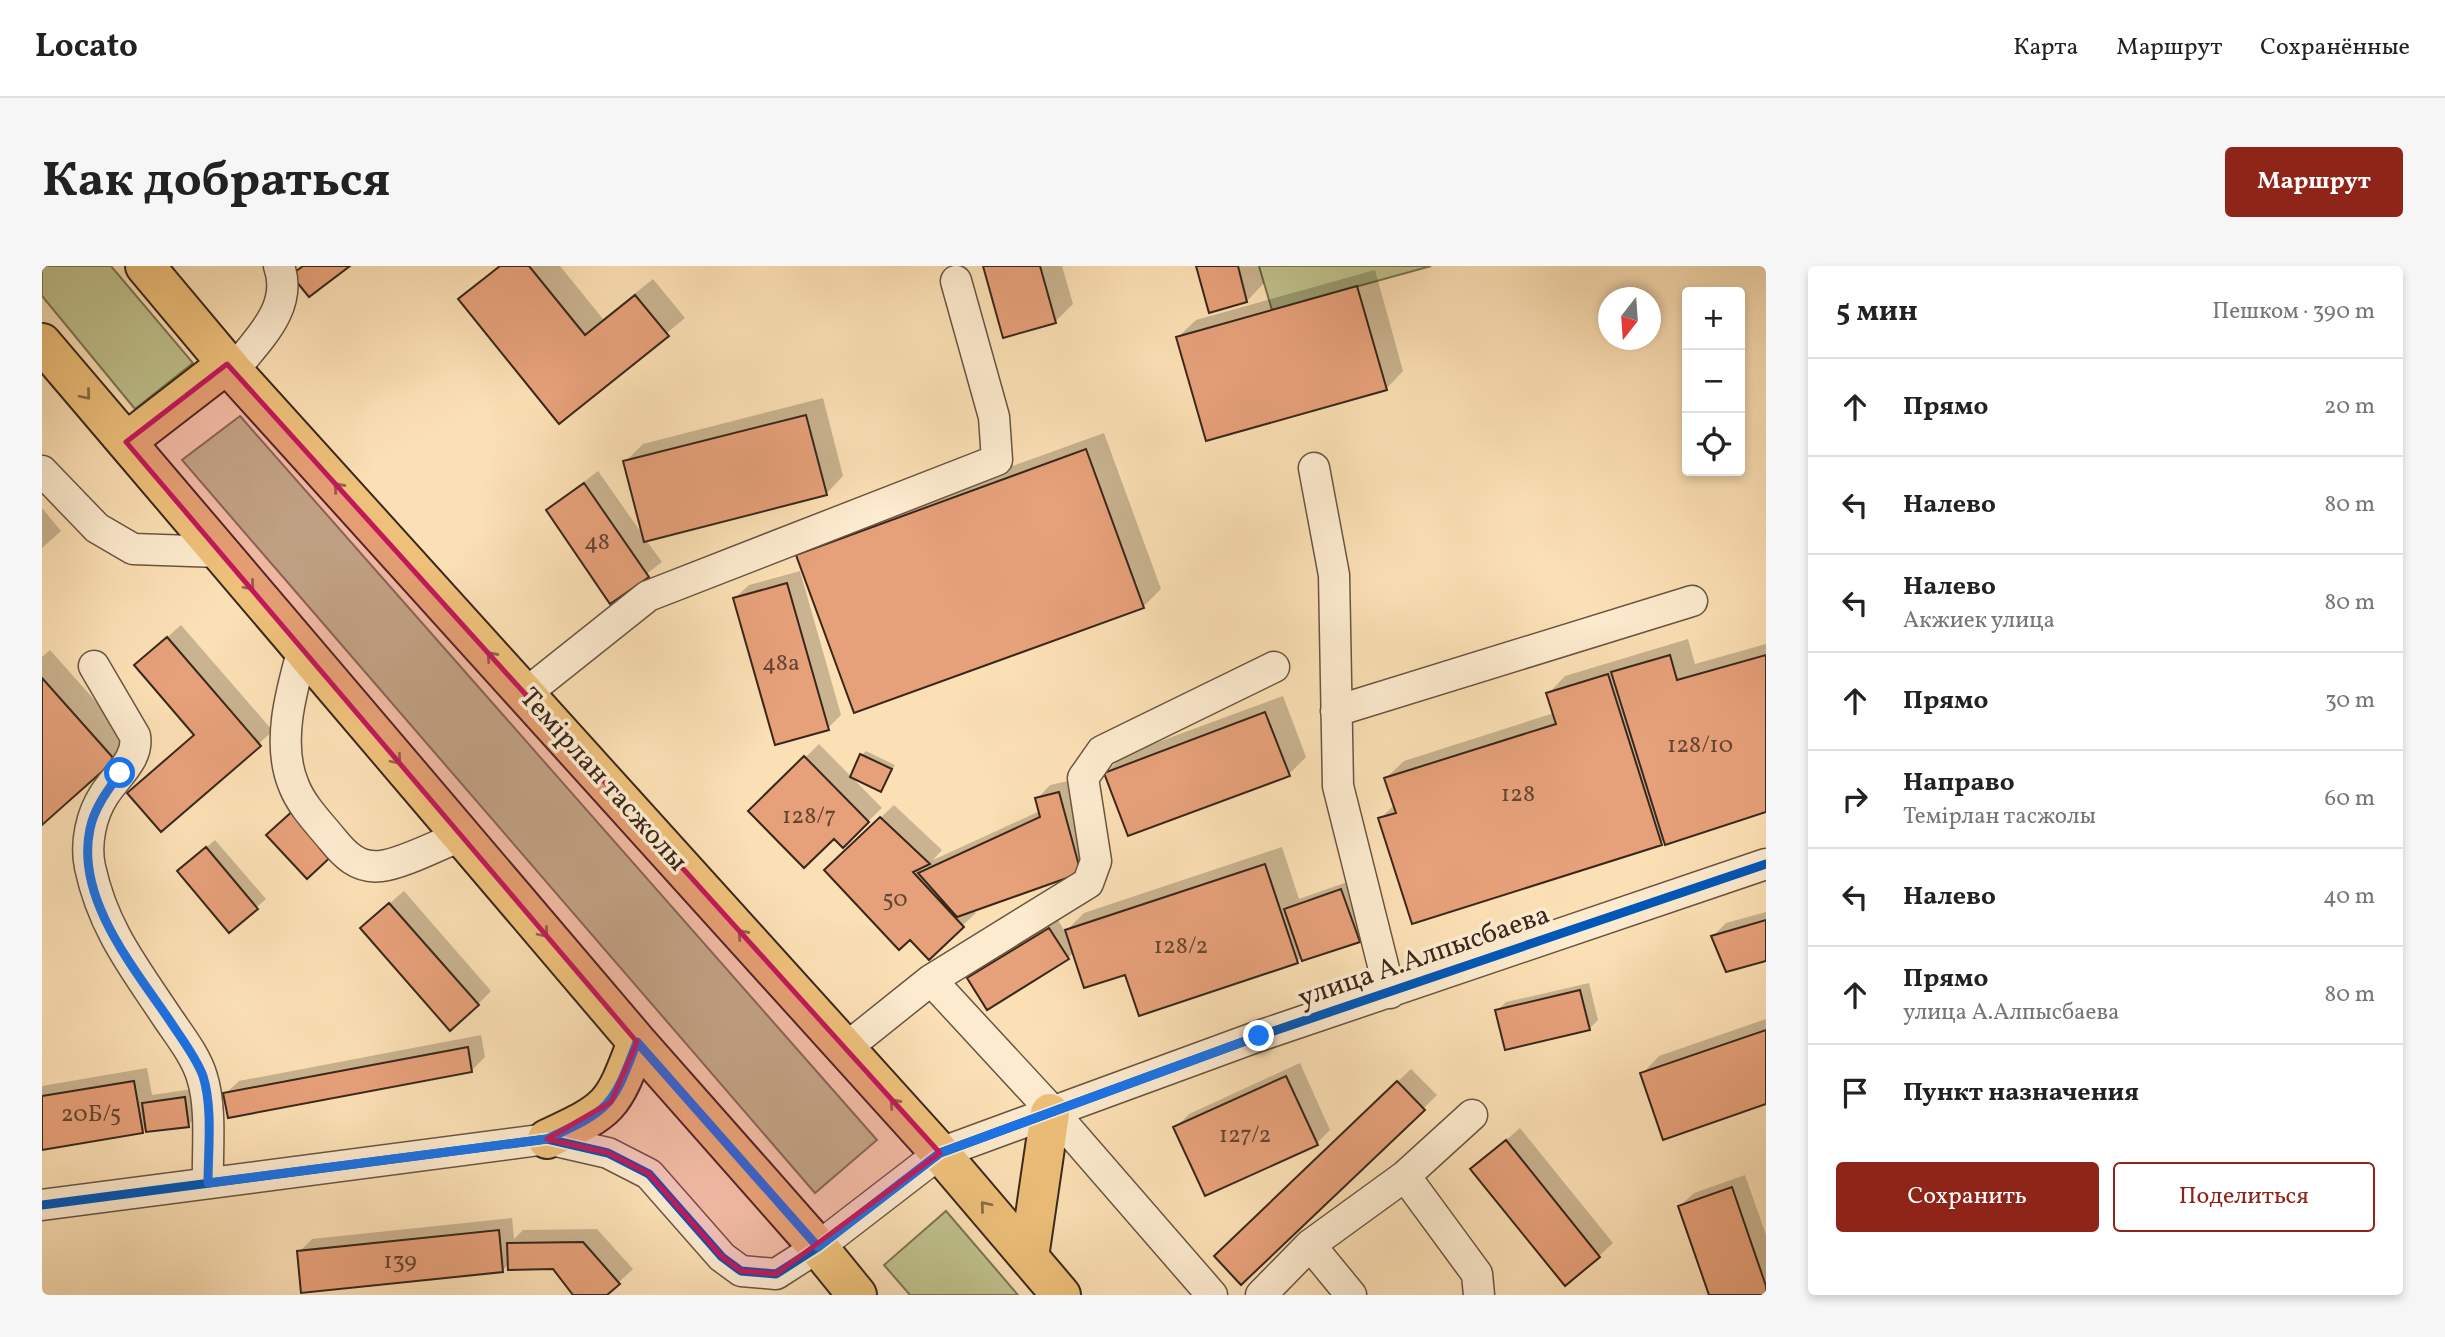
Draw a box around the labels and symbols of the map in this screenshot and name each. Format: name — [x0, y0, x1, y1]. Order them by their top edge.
north arrow — [1598, 287, 1661, 350]
one-way arrow — [78, 386, 90, 399]
one-way arrow — [334, 482, 347, 495]
house number: 48 — [584, 526, 610, 560]
one-way arrow — [241, 579, 254, 591]
house number: 48а — [762, 647, 800, 681]
one-way arrow — [487, 651, 499, 664]
street label: Темірлан тасжолы — [510, 680, 696, 880]
house number: 128/10 — [1667, 729, 1733, 763]
one-way arrow — [389, 752, 401, 765]
route start — [104, 757, 135, 788]
house number: 128 — [1501, 778, 1535, 812]
house number: 128/7 — [782, 800, 836, 834]
house number: 50 — [882, 883, 908, 917]
street label: улица А.Алпысбаева — [1293, 896, 1555, 1018]
one-way arrow — [536, 925, 548, 938]
one-way arrow — [738, 929, 750, 942]
house number: 128/2 — [1154, 930, 1208, 964]
route end — [1243, 1020, 1274, 1051]
house number: 20Б/5 — [61, 1098, 121, 1132]
one-way arrow — [890, 1098, 903, 1111]
house number: 127/2 — [1219, 1119, 1271, 1153]
one-way arrow — [981, 1201, 993, 1214]
house number: 139 — [383, 1245, 417, 1279]

